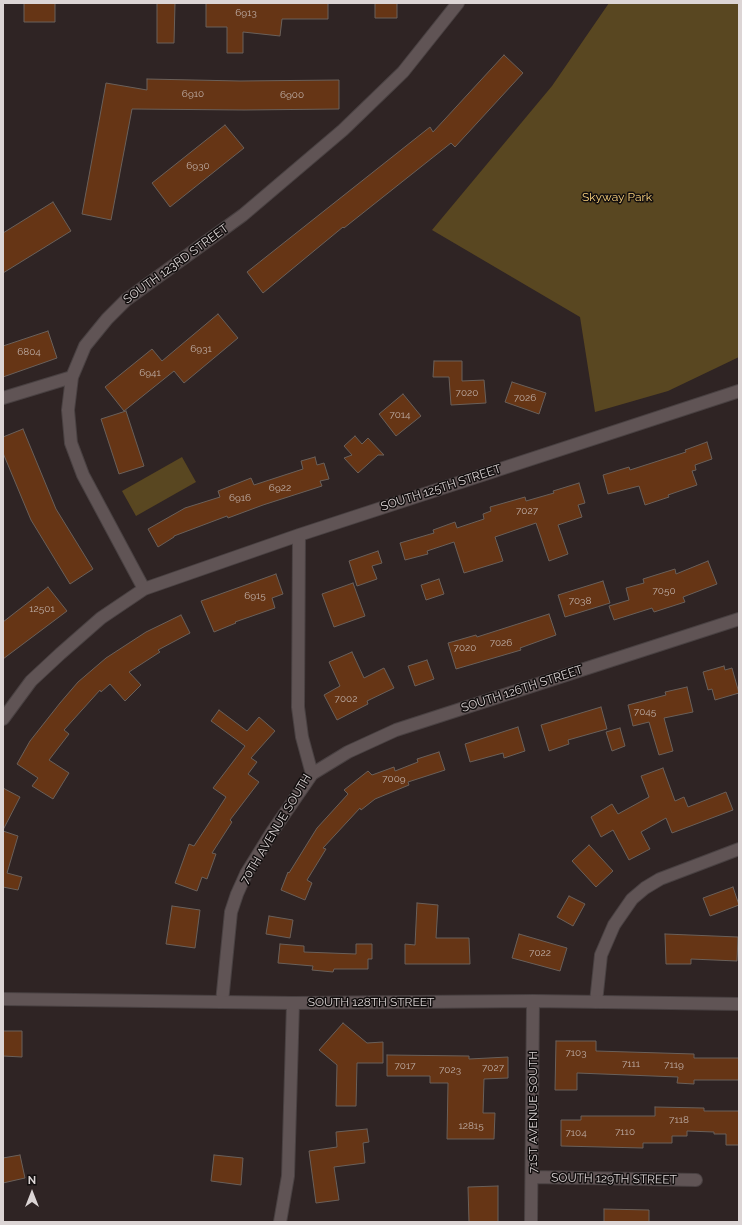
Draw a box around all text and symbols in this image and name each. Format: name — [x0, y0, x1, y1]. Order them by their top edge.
house number: 6913 — [235, 7, 257, 19]
house number: 6910 — [182, 88, 204, 100]
house number: 6900 — [280, 89, 304, 101]
house number: 6930 — [186, 160, 210, 172]
park label: Skyway Park — [582, 190, 652, 204]
street label: SOUTH 123RD STREET — [121, 221, 231, 307]
house number: 6931 — [190, 343, 212, 355]
house number: 6804 — [17, 346, 41, 358]
house number: 6941 — [139, 367, 161, 379]
house number: 7020 — [456, 387, 478, 399]
house number: 7026 — [514, 392, 536, 404]
house number: 7014 — [389, 409, 411, 421]
street label: SOUTH 125TH STREET — [379, 462, 503, 514]
house number: 6922 — [269, 482, 291, 494]
house number: 6916 — [229, 492, 251, 504]
house number: 7027 — [516, 505, 538, 517]
house number: 7050 — [653, 585, 675, 597]
house number: 6915 — [244, 590, 266, 602]
house number: 7038 — [569, 595, 591, 607]
house number: 12501 — [29, 603, 55, 615]
house number: 7026 — [490, 637, 512, 649]
house number: 7020 — [454, 642, 476, 654]
street label: SOUTH 126TH STREET — [460, 663, 584, 715]
house number: 7002 — [335, 693, 357, 705]
house number: 7045 — [634, 706, 656, 718]
street label: 70TH AVENUE SOUTH — [238, 772, 314, 886]
house number: 7009 — [382, 773, 406, 785]
house number: 7022 — [529, 947, 551, 959]
street label: SOUTH 128TH STREET — [308, 995, 434, 1009]
house number: 7103 — [565, 1047, 587, 1059]
street label: 71ST AVENUE SOUTH — [526, 1051, 540, 1173]
house number: 7111 — [622, 1058, 640, 1070]
house number: 7119 — [664, 1059, 684, 1071]
house number: 7017 — [394, 1060, 416, 1072]
house number: 7027 — [482, 1062, 504, 1074]
house number: 7023 — [439, 1064, 461, 1076]
house number: 7118 — [669, 1114, 689, 1126]
house number: 12815 — [458, 1120, 484, 1132]
house number: 7110 — [615, 1126, 635, 1138]
house number: 7104 — [565, 1127, 587, 1139]
street label: SOUTH 129TH STREET — [551, 1171, 677, 1187]
north arrow — [12, 1173, 52, 1213]
text: N — [28, 1174, 36, 1187]

